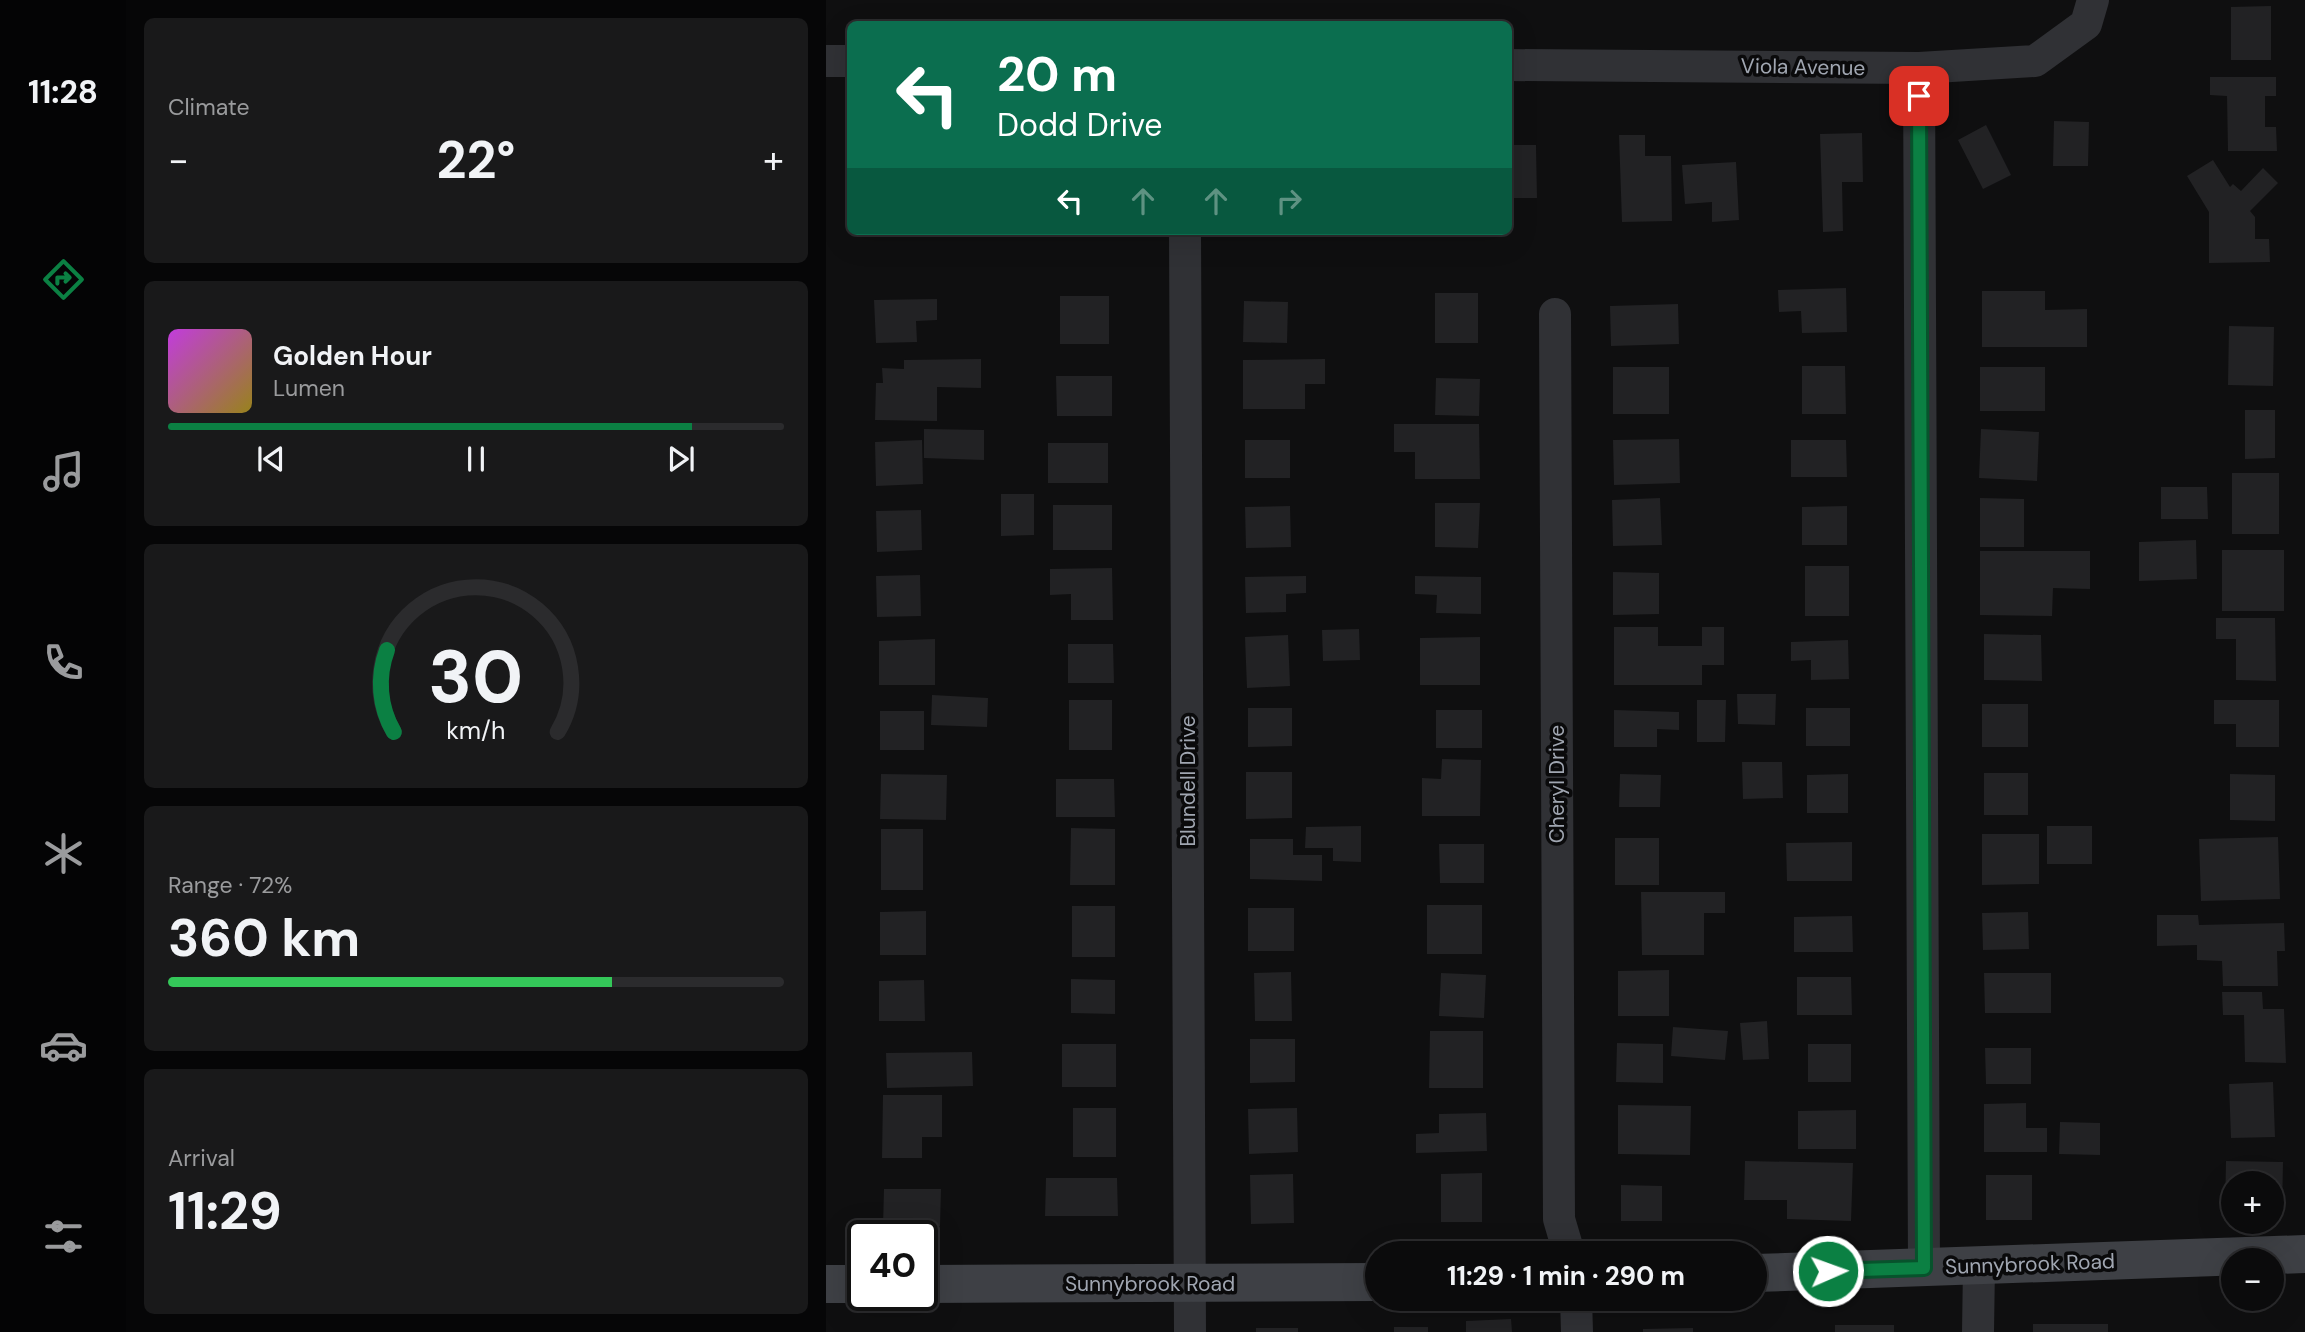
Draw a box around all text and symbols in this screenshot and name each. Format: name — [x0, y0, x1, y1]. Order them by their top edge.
text: 20 m — [997, 42, 1117, 106]
icon: left — [882, 49, 973, 140]
street label: Viola Avenue — [1740, 52, 1866, 82]
pin — [1889, 66, 1949, 126]
text: 11:28 — [28, 71, 98, 113]
icon: arrive — [1900, 77, 1938, 115]
text: Climate — [168, 92, 250, 122]
text: Dodd Drive — [997, 104, 1162, 146]
text: 22° — [437, 126, 515, 194]
text: − — [168, 135, 189, 185]
text: + — [763, 135, 784, 185]
icon: left — [1051, 182, 1089, 220]
icon: ahead — [1124, 182, 1162, 220]
icon: ahead — [1197, 182, 1235, 220]
icon: right — [1270, 182, 1308, 220]
icon: directions — [39, 255, 88, 304]
text: Golden Hour — [273, 339, 432, 373]
text: Lumen — [273, 373, 345, 403]
icon: previous — [252, 440, 290, 478]
icon: pause — [457, 440, 495, 478]
icon: next — [662, 440, 700, 478]
icon: music — [39, 447, 88, 496]
text: 30 — [428, 630, 524, 725]
icon: phone — [39, 638, 88, 687]
text: km/h — [446, 714, 506, 747]
street label: Blundell Drive — [1174, 715, 1202, 847]
street label: Cheryl Drive — [1543, 725, 1571, 843]
icon: climate — [39, 829, 88, 878]
text: Range · 72% — [168, 870, 292, 900]
text: 360 km — [168, 904, 360, 972]
icon: car — [39, 1021, 88, 1070]
text: Arrival — [168, 1143, 235, 1173]
map controls — [2221, 1171, 2284, 1311]
button: + — [2221, 1171, 2284, 1234]
text: 11:29 — [168, 1177, 282, 1245]
icon: filters — [39, 1212, 88, 1261]
speed limit sign: 40 — [847, 1220, 938, 1311]
position arrow — [1791, 1234, 1865, 1308]
street label: Sunnybrook Road — [1944, 1247, 2116, 1281]
button: − — [2221, 1248, 2284, 1311]
text: 11:29 · 1 min · 290 m — [1447, 1259, 1685, 1293]
street label: Sunnybrook Road — [1065, 1270, 1235, 1298]

